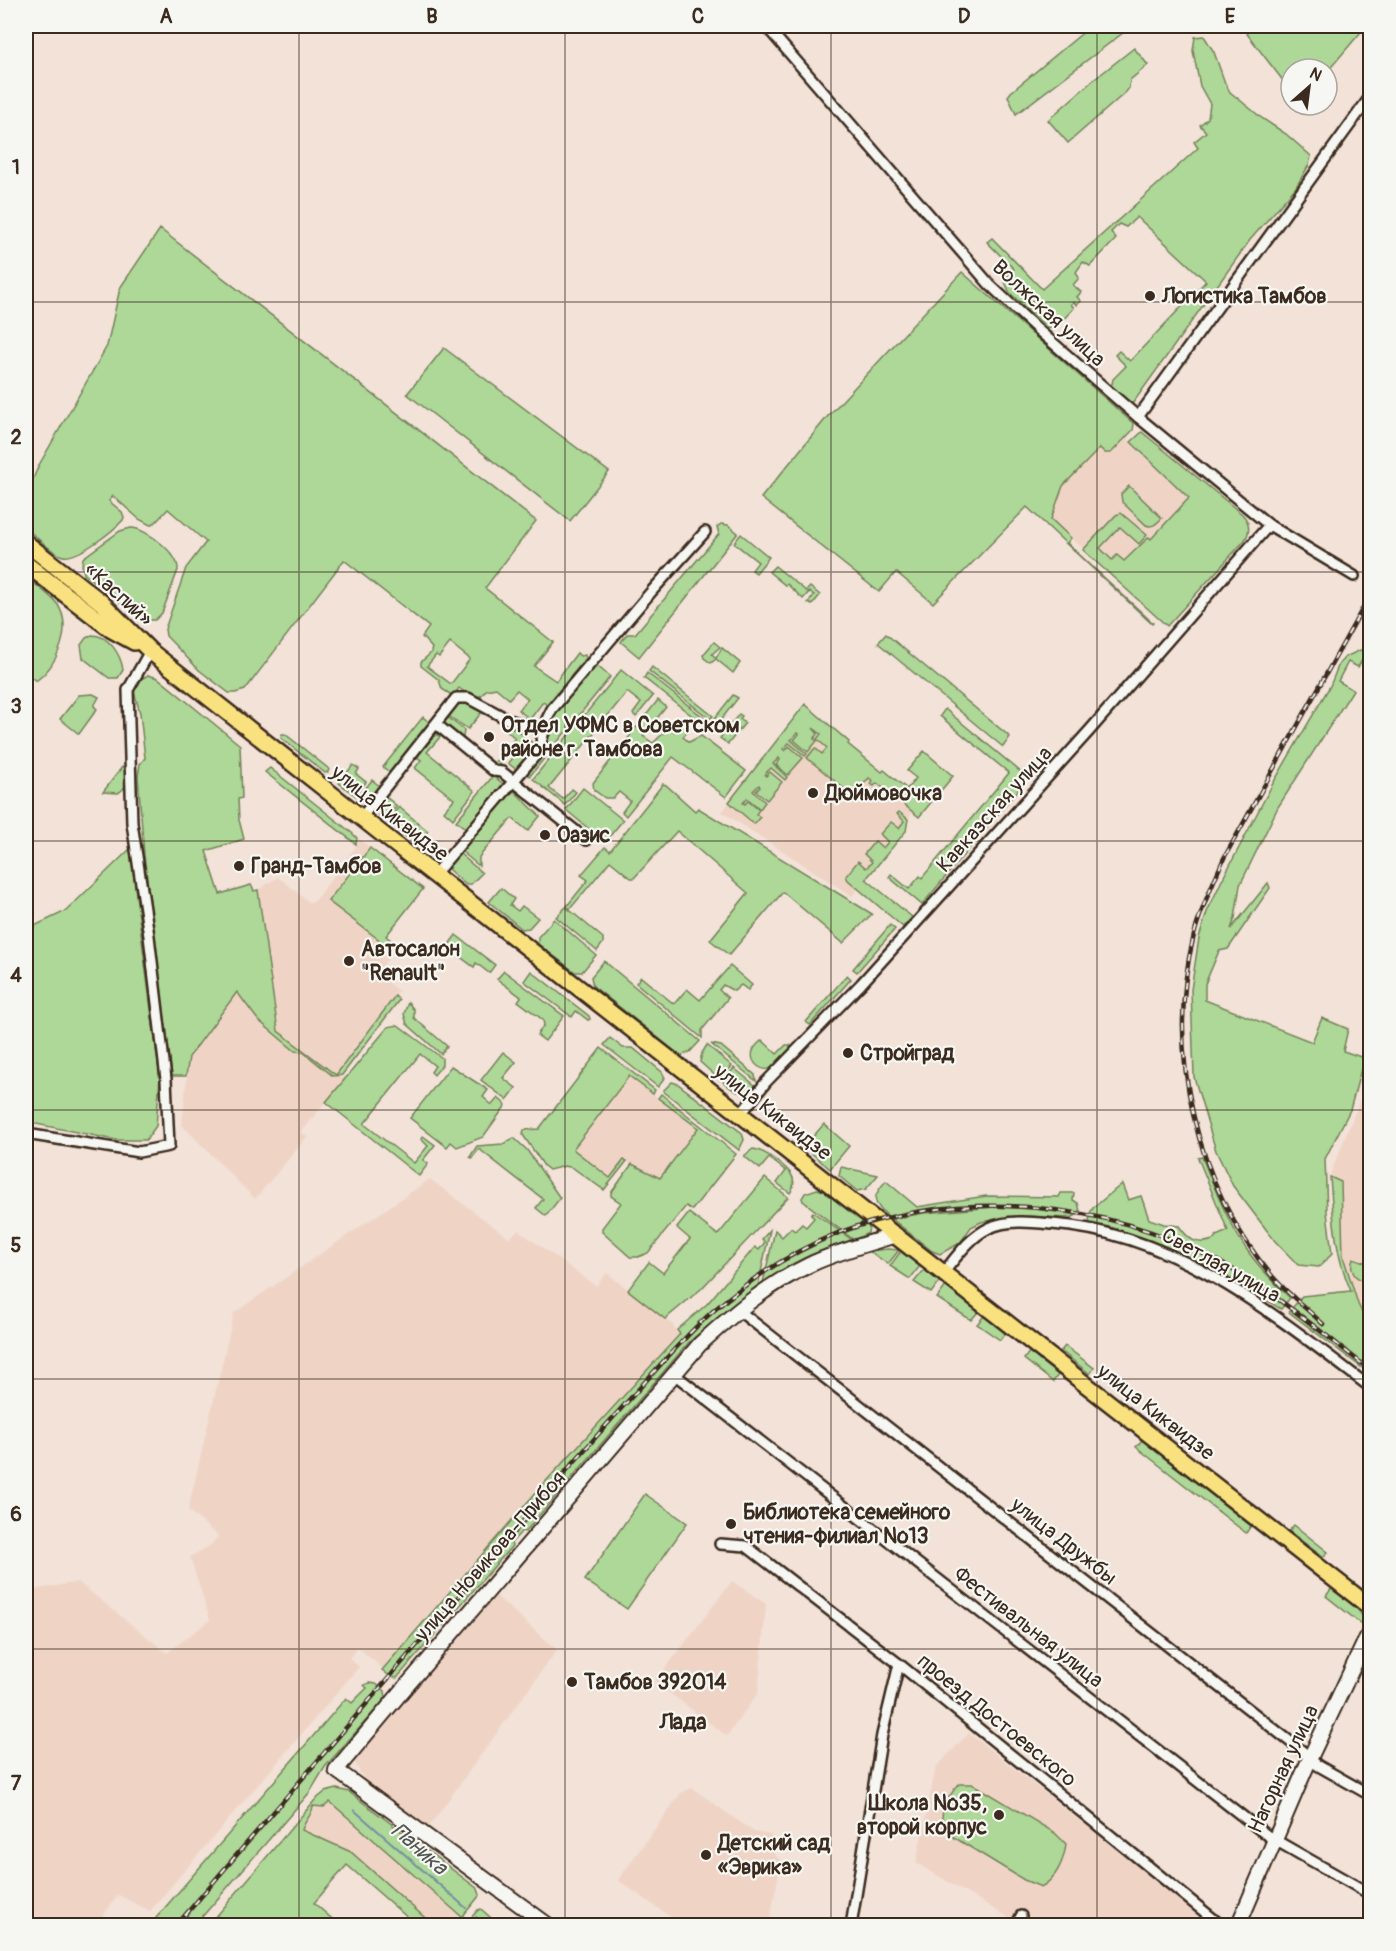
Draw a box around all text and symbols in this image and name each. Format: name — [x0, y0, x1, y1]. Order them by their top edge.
text: A — [160, 4, 173, 29]
text: B — [426, 4, 438, 29]
text: C — [692, 4, 704, 29]
text: D — [958, 4, 971, 29]
text: E — [1225, 4, 1236, 29]
north arrow — [1279, 57, 1339, 117]
text: N — [1306, 63, 1325, 86]
text: 1 — [12, 155, 20, 180]
street label: Волжская улица — [986, 254, 1111, 373]
place label: Логистика Тамбов — [1161, 283, 1327, 310]
marker: Логистика Тамбов — [1143, 289, 1157, 303]
text: 2 — [10, 425, 22, 450]
street label: «Каспий» — [79, 556, 159, 633]
text: 3 — [10, 694, 22, 719]
place label: Отдел УФМС в Советском районе г. Тамбова — [501, 712, 740, 763]
marker: Отдел УФМС в Советском районе г. Тамбова — [482, 730, 496, 744]
street label: Кавказская улица — [931, 741, 1058, 878]
street label: улица Киквидзе — [325, 758, 454, 868]
place label: Дюймовочка — [823, 780, 942, 807]
marker: Дюймовочка — [806, 786, 820, 800]
place label: Оазис — [557, 822, 611, 849]
marker: Оазис — [538, 828, 552, 842]
place label: Гранд-Тамбов — [251, 853, 382, 880]
marker: Гранд-Тамбов — [232, 859, 246, 873]
place label: Автосалон "Renault" — [361, 936, 460, 987]
marker: Автосалон "Renault" — [342, 954, 356, 968]
text: 4 — [10, 963, 22, 988]
place label: Стройград — [860, 1040, 955, 1067]
marker: Стройград — [841, 1046, 855, 1060]
street label: улица Киквидзе — [708, 1057, 837, 1167]
street label: Светлая улица — [1157, 1222, 1285, 1309]
text: 5 — [11, 1233, 22, 1258]
street label: улица Киквидзе — [1091, 1357, 1220, 1467]
street label: улица Новикова-Прибоя — [408, 1465, 572, 1648]
street label: улица Дружбы — [1004, 1491, 1122, 1591]
place label: Библиотека семейного чтения-филиал №13 — [743, 1499, 951, 1550]
text: 6 — [10, 1502, 22, 1527]
marker: Библиотека семейного чтения-филиал №13 — [724, 1517, 738, 1531]
street label: Фестивальная улица — [949, 1561, 1109, 1694]
street label: проезд Достоевского — [912, 1648, 1082, 1793]
place label: Тамбов 392014 — [583, 1669, 727, 1696]
marker: Тамбов 392014 — [565, 1675, 579, 1689]
street label: Нагорная улица — [1242, 1701, 1325, 1838]
district label: Лада — [659, 1708, 706, 1736]
text: 7 — [11, 1771, 22, 1796]
place label: Школа №35, второй корпус — [857, 1790, 987, 1841]
marker: Школа №35, второй корпус — [992, 1808, 1006, 1822]
water label: Паника — [385, 1817, 455, 1882]
place label: Детский сад «Эврика» — [716, 1830, 830, 1881]
marker: Детский сад «Эврика» — [699, 1848, 713, 1862]

